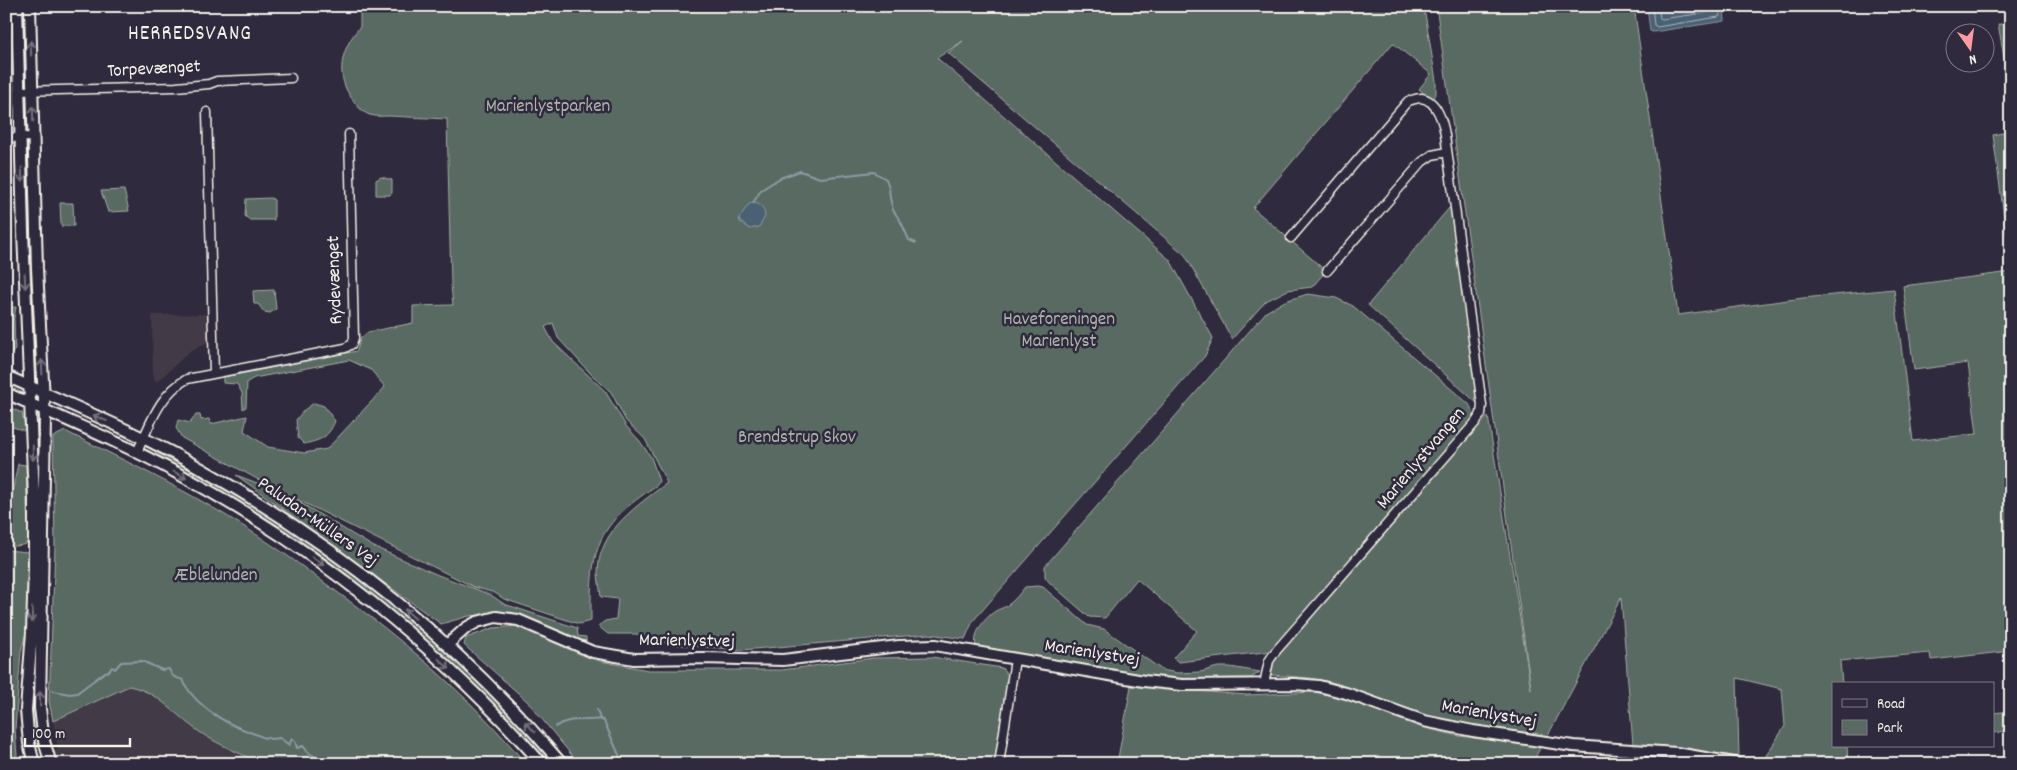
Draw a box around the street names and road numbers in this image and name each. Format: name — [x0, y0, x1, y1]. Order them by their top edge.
street label: Torpevænget — [107, 54, 201, 86]
street label: Rydevænget — [321, 235, 351, 325]
street label: Marienlystvangen — [1371, 402, 1473, 516]
street label: Paludan-Müllers Vej — [251, 471, 383, 575]
street label: Marienlystvej — [639, 628, 735, 656]
street label: Marienlystvej — [1042, 633, 1142, 675]
street label: Marienlystvej — [1439, 693, 1539, 737]

